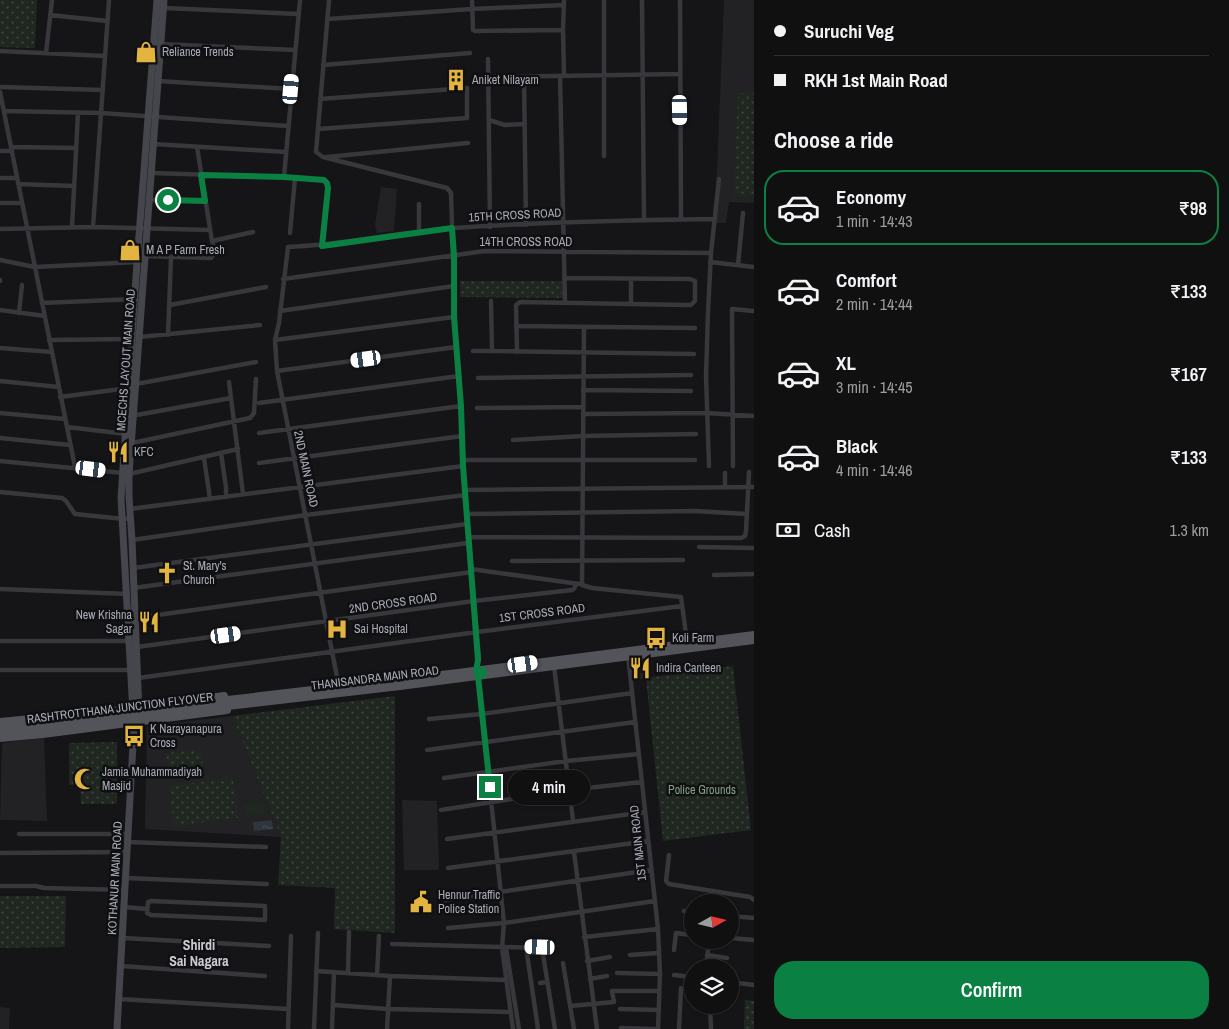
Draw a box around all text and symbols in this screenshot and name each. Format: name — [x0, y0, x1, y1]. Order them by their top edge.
text: Suruchi Veg — [804, 18, 894, 44]
shop icon: Reliance Trends — [133, 39, 159, 65]
place label: Reliance Trends — [162, 44, 234, 60]
building icon: Aniket Nilayam — [443, 67, 469, 93]
text: RKH 1st Main Road — [804, 67, 948, 93]
place label: Aniket Nilayam — [471, 72, 539, 88]
car — [282, 73, 299, 105]
car — [672, 95, 687, 125]
text: Choose a ride — [774, 125, 893, 155]
text: Economy — [836, 184, 906, 210]
icon: car — [776, 185, 821, 230]
route start — [157, 189, 179, 211]
text: ₹98 — [1179, 195, 1207, 221]
street label: 15TH CROSS ROAD — [468, 205, 562, 225]
text: 1 min · 14:43 — [836, 210, 913, 232]
street label: 14TH CROSS ROAD — [480, 234, 572, 250]
shop icon: M A P Farm Fresh — [117, 237, 143, 263]
place label: M A P Farm Fresh — [146, 242, 225, 258]
text: Comfort — [836, 267, 897, 293]
icon: car — [776, 268, 821, 313]
text: ₹133 — [1170, 278, 1207, 304]
street label: MCECHS LAYOUT MAIN ROAD — [113, 288, 139, 432]
text: 2 min · 14:44 — [836, 293, 913, 315]
car — [350, 349, 381, 369]
text: XL — [836, 350, 856, 376]
icon: car — [776, 351, 821, 396]
text: ₹167 — [1170, 361, 1207, 387]
text: 3 min · 14:45 — [836, 376, 913, 398]
street label: 2ND MAIN ROAD — [290, 429, 322, 509]
text: Black — [836, 433, 878, 459]
icon: car — [776, 434, 821, 479]
restaurant icon: KFC — [105, 439, 131, 465]
place label: KFC — [134, 444, 154, 460]
text: ₹133 — [1170, 444, 1207, 470]
text: 4 min · 14:46 — [836, 459, 913, 481]
car — [75, 460, 106, 478]
icon: cash — [774, 516, 802, 544]
text: Cash — [814, 517, 850, 543]
text: 1.3 km — [1170, 519, 1209, 541]
place label: St. Mary's Church — [183, 558, 227, 588]
church icon: St. Mary's Church — [154, 560, 180, 586]
street label: 2ND CROSS ROAD — [348, 589, 438, 617]
street label: 1ST CROSS ROAD — [498, 600, 586, 626]
place label: New Krishna Sagar — [76, 607, 133, 637]
restaurant icon: New Krishna Sagar — [136, 609, 162, 635]
hospital icon: Sai Hospital — [324, 616, 350, 642]
place label: Sai Hospital — [354, 621, 408, 637]
car — [210, 625, 241, 645]
bus stop icon: Koli Farm — [643, 625, 669, 651]
place label: Koli Farm — [672, 630, 714, 646]
car — [507, 654, 538, 674]
restaurant icon: Indira Canteen — [627, 655, 653, 681]
place label: Indira Canteen — [656, 660, 721, 676]
street label: THANISANDRA MAIN ROAD — [310, 662, 440, 694]
street label: RASHTROTTHANA JUNCTION FLYOVER — [26, 689, 214, 727]
place label: K Narayanapura Cross — [150, 721, 222, 751]
bus stop icon: K Narayanapura Cross — [121, 723, 147, 749]
place label: Jamia Muhammadiyah Masjid — [102, 764, 202, 794]
mosque icon: Jamia Muhammadiyah Masjid — [72, 766, 98, 792]
callout: 4 min — [508, 770, 590, 804]
route end — [479, 776, 501, 798]
text: 4 min — [532, 776, 566, 798]
park label: Police Grounds — [668, 782, 736, 798]
street label: 1ST MAIN ROAD — [626, 804, 650, 882]
street label: KOTHANUR MAIN ROAD — [104, 821, 126, 935]
place label: Hennur Traffic Police Station — [438, 887, 500, 917]
public building icon: Hennur Traffic Police Station — [408, 889, 434, 915]
north arrow — [684, 894, 739, 949]
map controls — [684, 894, 739, 1014]
district label: Shirdi Sai Nagara — [169, 936, 229, 970]
car — [524, 939, 555, 955]
button: layers — [684, 959, 739, 1014]
button: Confirm — [774, 961, 1209, 1019]

